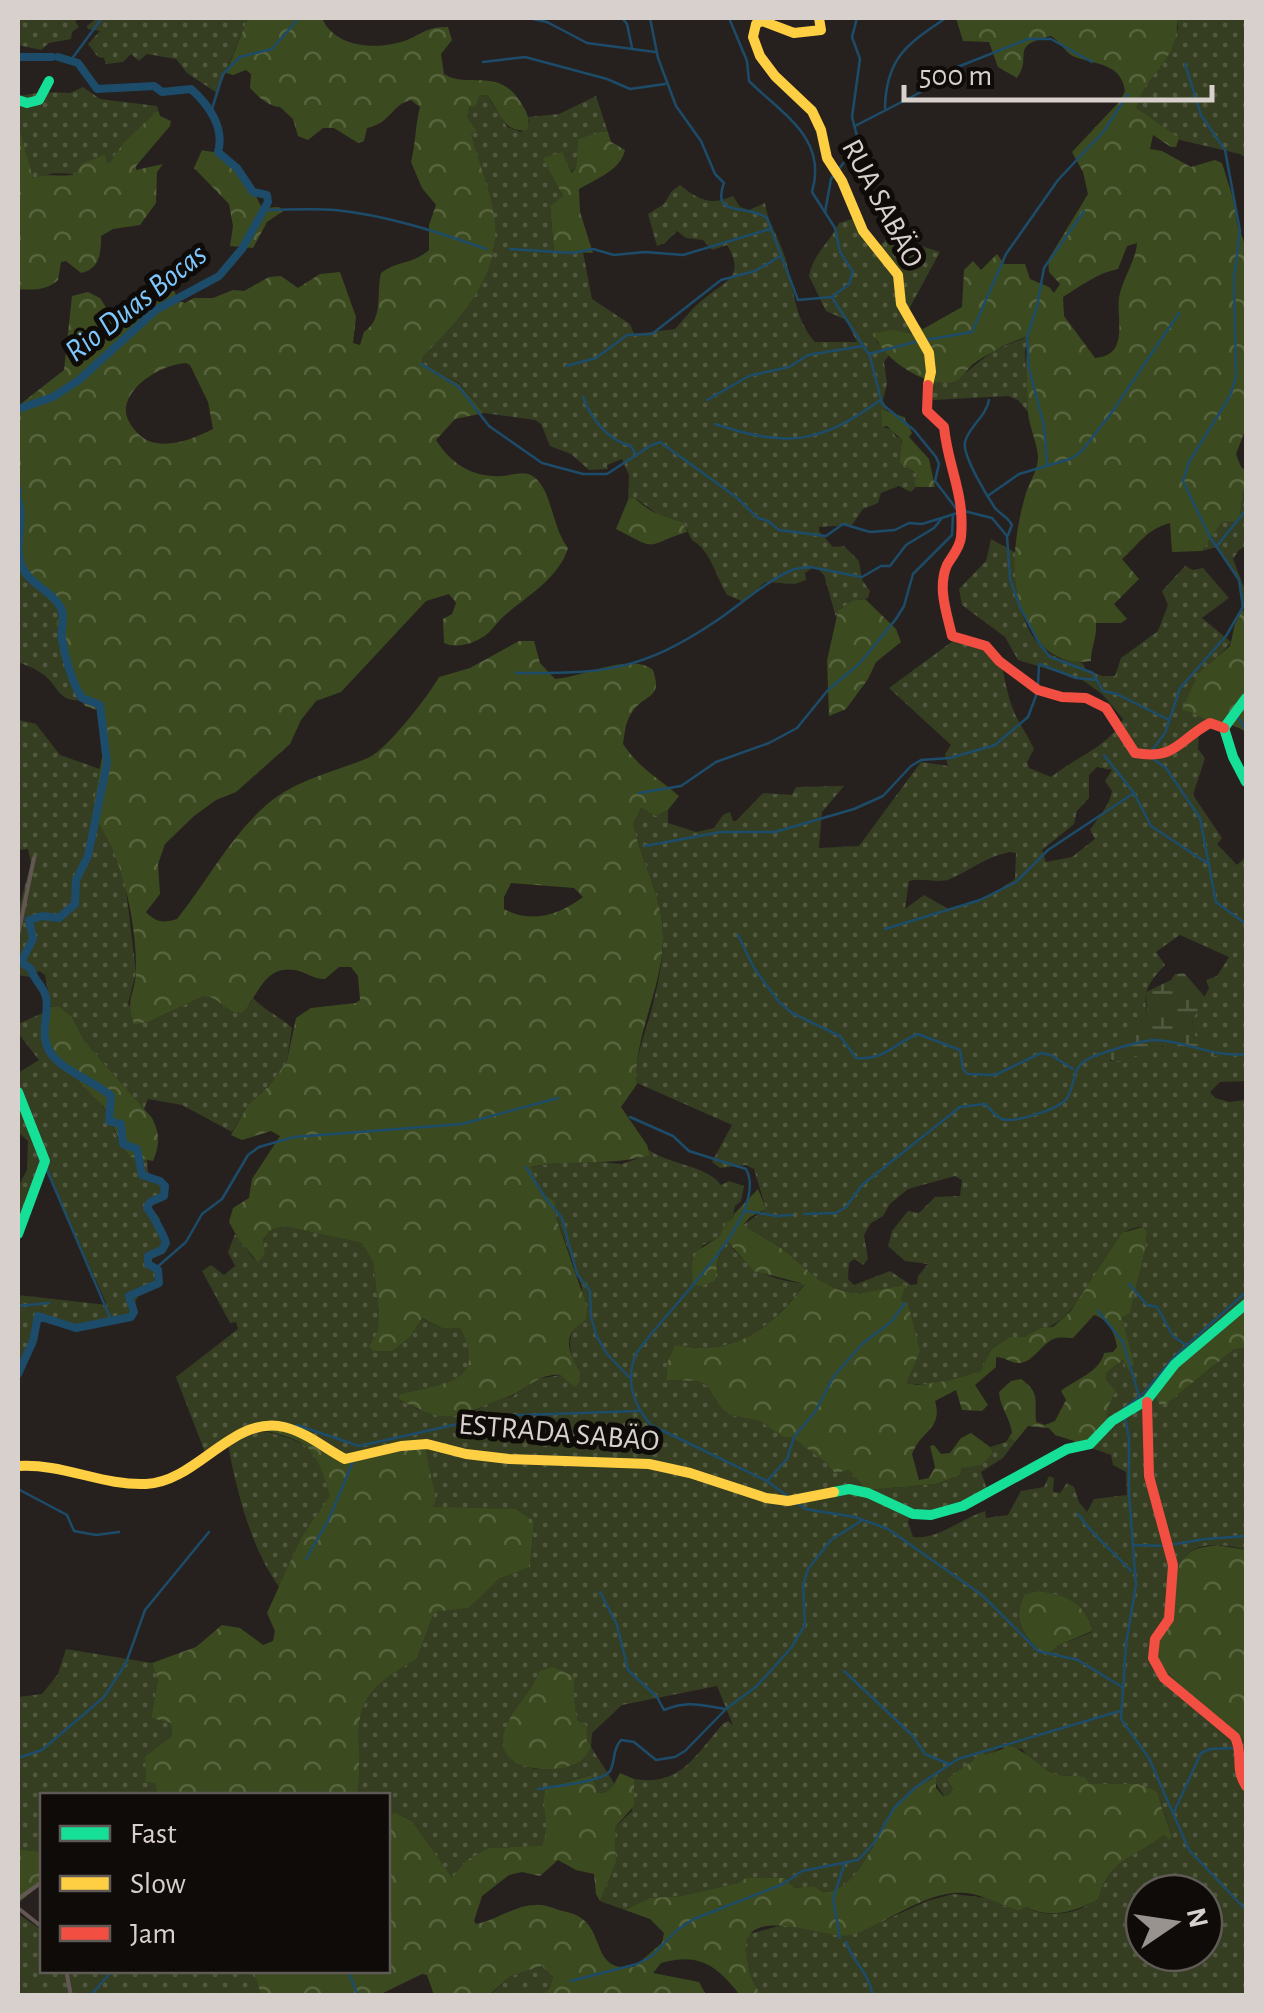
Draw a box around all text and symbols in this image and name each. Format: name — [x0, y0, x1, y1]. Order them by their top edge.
scale bar — [904, 40, 1212, 102]
text: 500 m — [919, 61, 992, 91]
street label: RUA SABÄO — [836, 134, 929, 272]
water label: Rio Duas Bocas — [59, 238, 212, 368]
street label: ESTRADA SABÄO — [457, 1408, 661, 1457]
legend — [40, 1793, 390, 1973]
text: Fast — [130, 1819, 177, 1849]
text: Slow — [130, 1869, 186, 1899]
north arrow — [1124, 1873, 1224, 1973]
text: N — [1181, 1905, 1212, 1930]
text: Jam — [130, 1919, 176, 1949]

